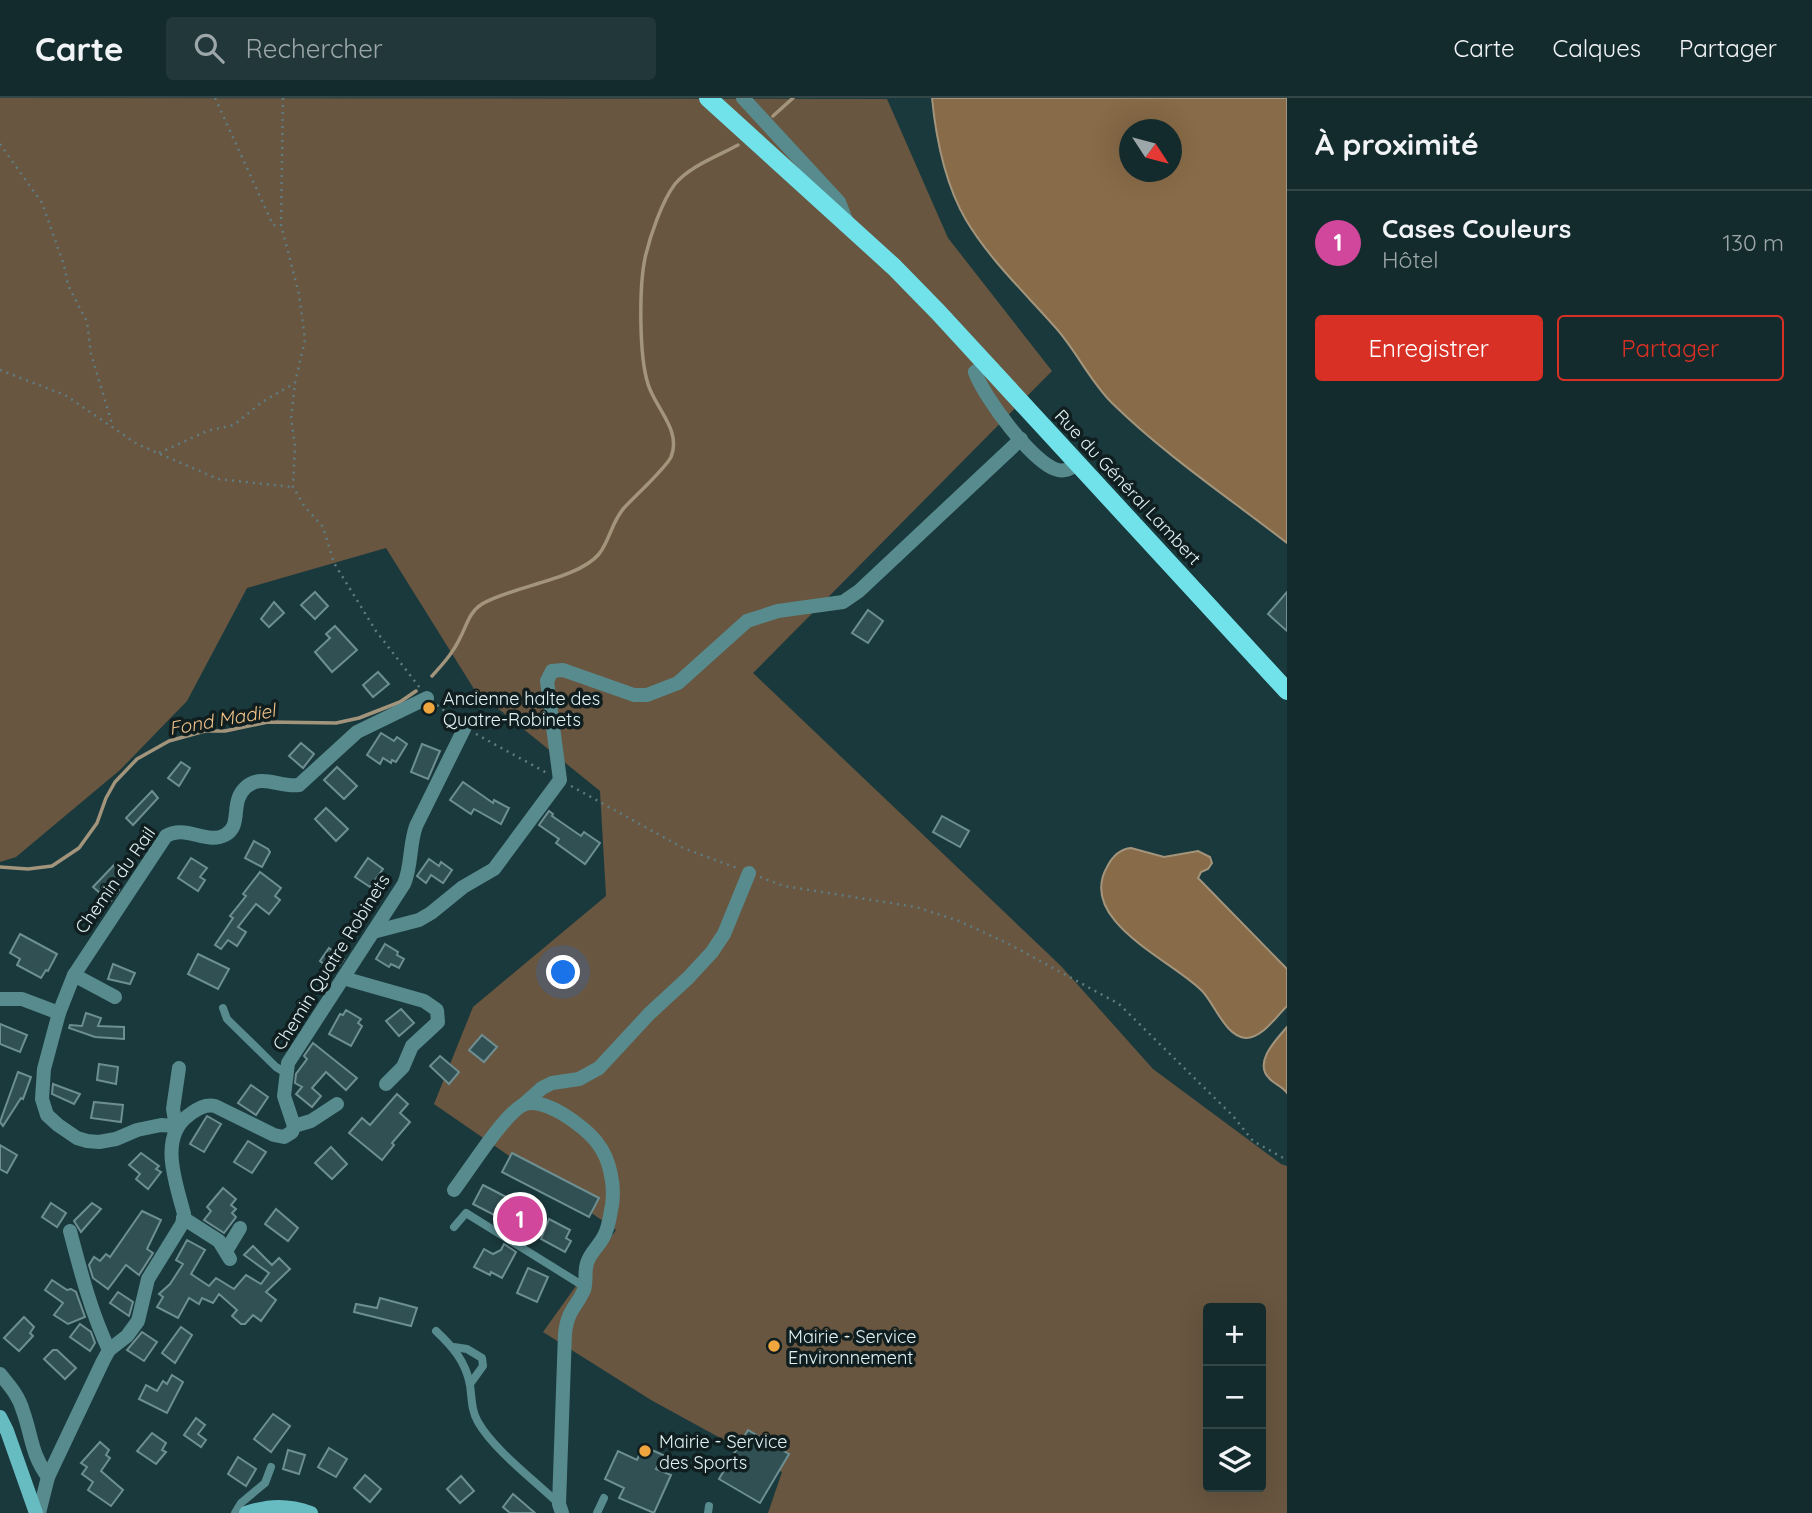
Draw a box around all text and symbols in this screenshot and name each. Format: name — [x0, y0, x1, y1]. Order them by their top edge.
search box — [166, 17, 656, 80]
text: Carte — [35, 28, 124, 69]
icon: search — [190, 29, 228, 67]
text: Rechercher — [246, 32, 383, 65]
text: Carte — [1453, 33, 1515, 63]
text: Calques — [1553, 33, 1641, 63]
text: Partager — [1679, 33, 1777, 63]
north arrow — [1119, 119, 1182, 182]
text: À proximité — [1315, 125, 1479, 163]
text: Cases Couleurs — [1382, 212, 1571, 245]
text: 1 — [1334, 228, 1342, 257]
text: 130 m — [1722, 228, 1784, 257]
text: Hôtel — [1382, 245, 1438, 274]
button: Enregistrer — [1315, 315, 1543, 381]
button: Partager — [1557, 315, 1784, 381]
street label: Rue du Général Lambert — [1050, 404, 1206, 570]
place label: Ancienne halte des Quatre-Robinets — [443, 687, 600, 731]
water label: Fond Madiel — [167, 697, 280, 740]
marker: Ancienne halte des Quatre-Robinets — [421, 700, 437, 716]
street label: Chemin du Rail — [70, 822, 160, 938]
street label: Chemin Quatre Robinets — [267, 870, 395, 1054]
your location — [546, 955, 580, 989]
pin: 1 — [497, 1193, 543, 1245]
map controls — [1203, 1303, 1266, 1492]
button: + — [1203, 1303, 1266, 1366]
place label: Mairie - Service Environnement — [788, 1325, 916, 1369]
marker: Mairie - Service Environnement — [766, 1338, 782, 1354]
button: − — [1203, 1366, 1266, 1429]
button: layers — [1203, 1429, 1266, 1492]
place label: Mairie - Service des Sports — [659, 1430, 787, 1474]
marker: Mairie - Service des Sports — [637, 1443, 653, 1459]

